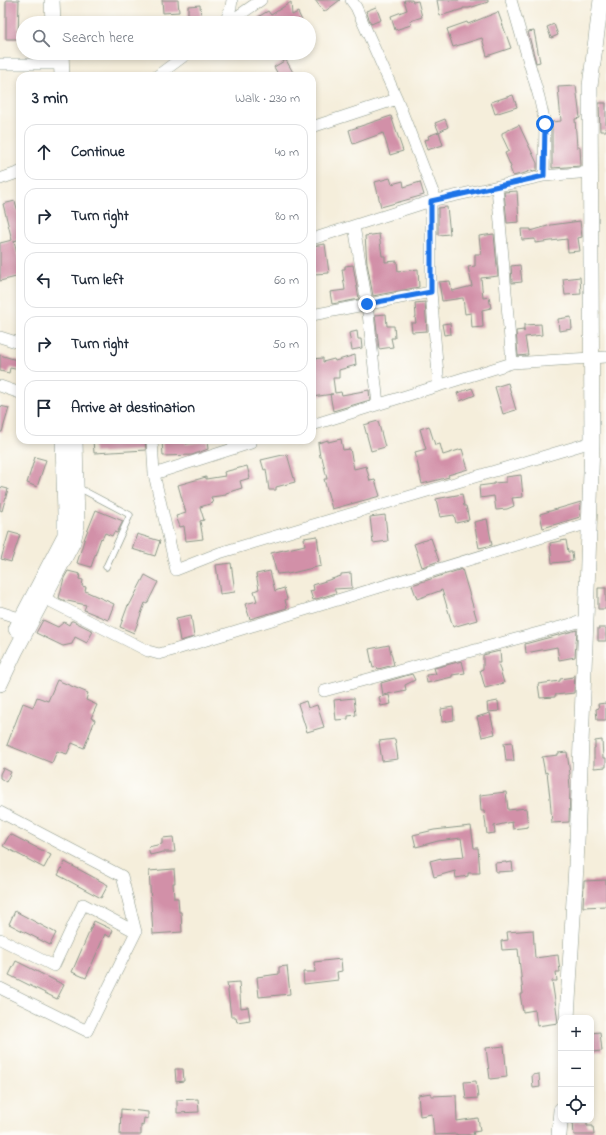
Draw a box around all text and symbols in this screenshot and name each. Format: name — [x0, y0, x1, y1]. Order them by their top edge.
search box — [16, 16, 316, 60]
icon: search — [30, 27, 52, 49]
text: Search here — [62, 27, 134, 49]
text: 3 min — [32, 86, 68, 111]
text: Walk · 230 m — [235, 89, 300, 108]
route start — [536, 115, 554, 133]
icon: ahead — [33, 141, 55, 163]
text: Continue — [71, 141, 125, 163]
text: 40 m — [275, 143, 299, 162]
icon: right — [33, 205, 55, 227]
text: Turn right — [71, 205, 129, 227]
text: 80 m — [275, 207, 299, 226]
icon: left — [33, 269, 55, 291]
text: Turn left — [71, 269, 124, 291]
text: 60 m — [274, 271, 299, 290]
route end — [358, 295, 376, 313]
icon: right — [33, 333, 55, 355]
text: Turn right — [71, 333, 129, 355]
text: 50 m — [273, 335, 299, 354]
icon: arrive — [33, 397, 55, 419]
text: Arrive at destination — [71, 397, 195, 419]
map controls — [558, 1015, 594, 1123]
button: + — [558, 1015, 594, 1051]
button: − — [558, 1051, 594, 1087]
button: locate — [558, 1087, 594, 1123]

